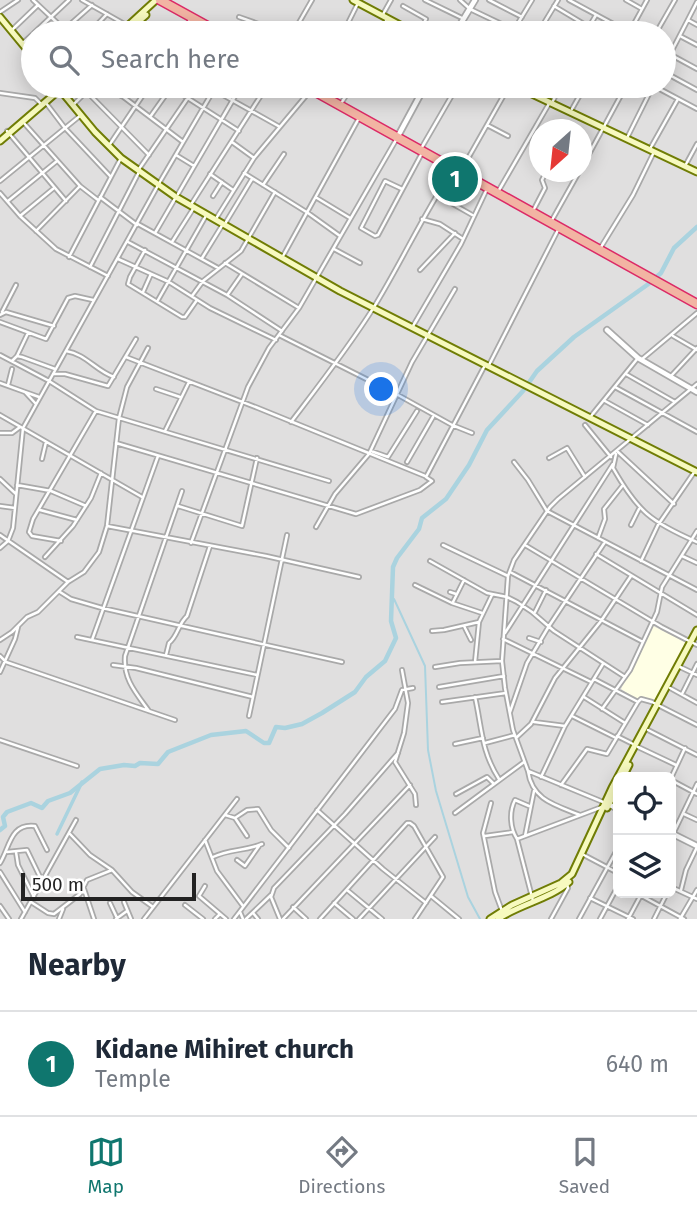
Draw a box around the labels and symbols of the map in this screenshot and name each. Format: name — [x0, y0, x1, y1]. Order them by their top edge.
north arrow — [529, 119, 592, 182]
pin: 1 — [432, 153, 478, 205]
your location — [364, 372, 398, 406]
scale bar — [21, 870, 196, 902]

